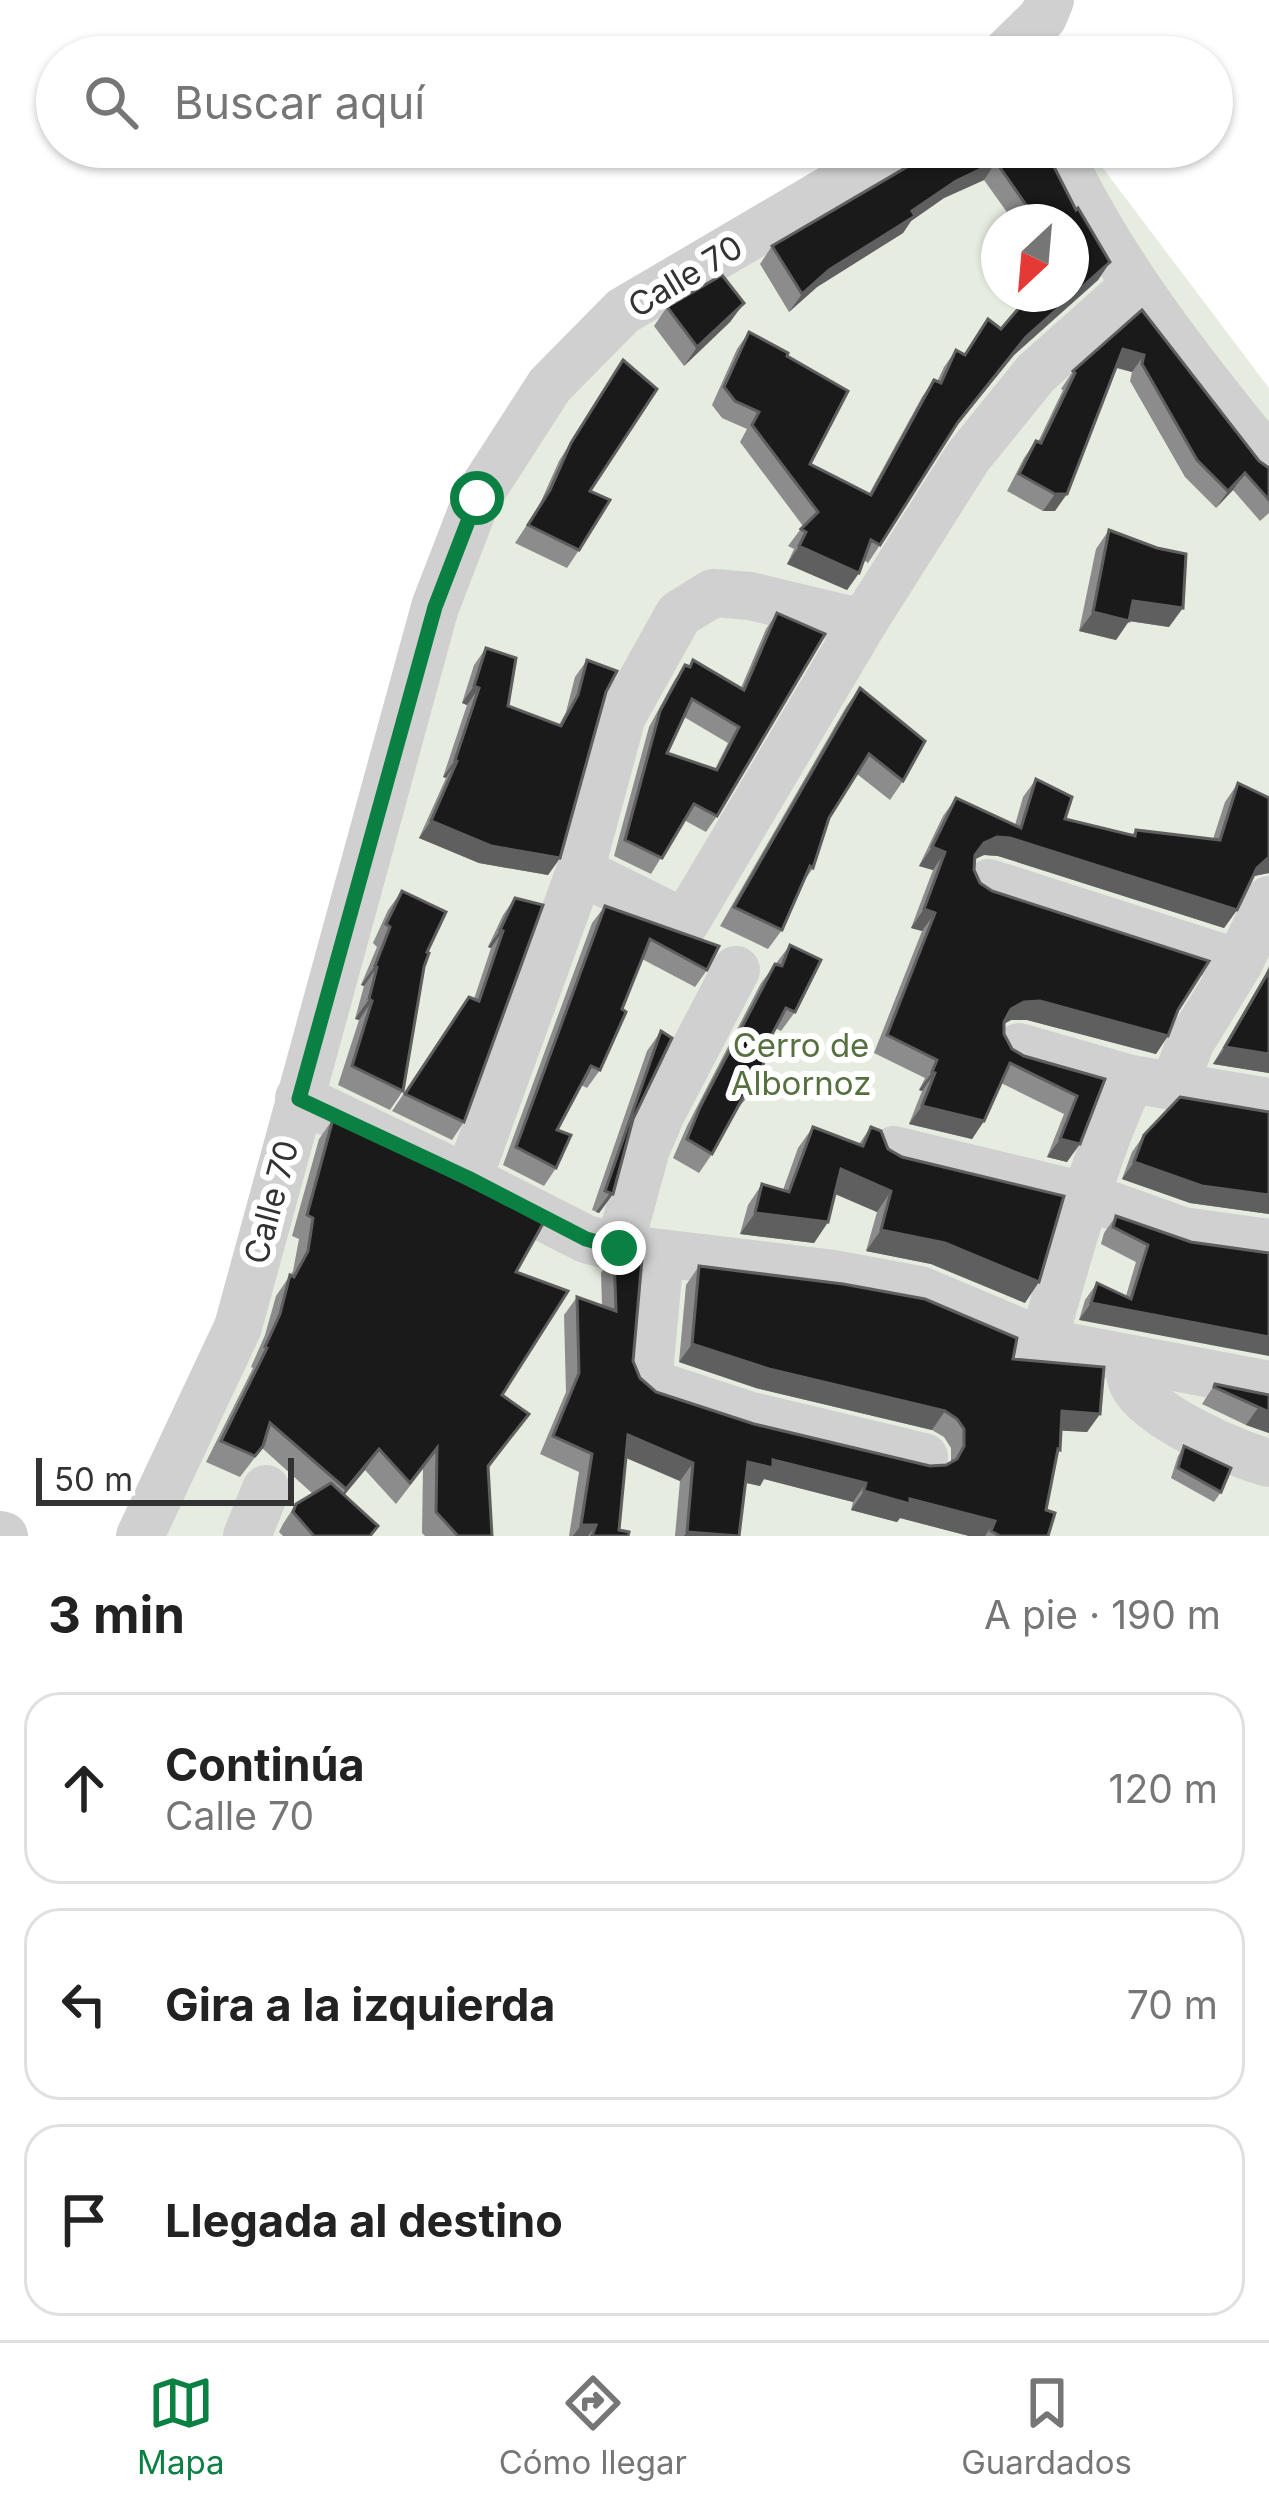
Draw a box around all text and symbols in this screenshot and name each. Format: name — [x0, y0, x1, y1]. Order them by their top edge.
search box — [36, 36, 1233, 168]
icon: search — [78, 69, 144, 135]
text: Buscar aquí — [174, 75, 425, 130]
north arrow — [981, 204, 1089, 312]
street label: Calle 70 — [621, 226, 749, 326]
route start — [450, 471, 504, 525]
park label: Cerro de Albornoz — [731, 1025, 871, 1103]
street label: Calle 70 — [235, 1136, 307, 1268]
route end — [592, 1221, 646, 1275]
scale bar — [36, 1452, 294, 1505]
text: 50 m — [54, 1459, 133, 1499]
text: 3 min — [48, 1584, 185, 1645]
text: A pie · 190 m — [984, 1591, 1221, 1638]
text: Continúa — [165, 1737, 365, 1792]
icon: ahead — [51, 1755, 117, 1821]
text: 120 m — [1109, 1765, 1218, 1812]
text: Calle 70 — [165, 1792, 314, 1839]
icon: left — [51, 1971, 117, 2037]
text: Gira a la izquierda — [165, 1977, 555, 2032]
text: 70 m — [1127, 1981, 1218, 2028]
icon: arrive — [51, 2187, 117, 2253]
text: Llegada al destino — [165, 2193, 563, 2248]
tab: Mapa — [137, 2370, 225, 2482]
tab: Cómo llegar — [499, 2370, 687, 2482]
tab: Guardados — [961, 2370, 1132, 2482]

